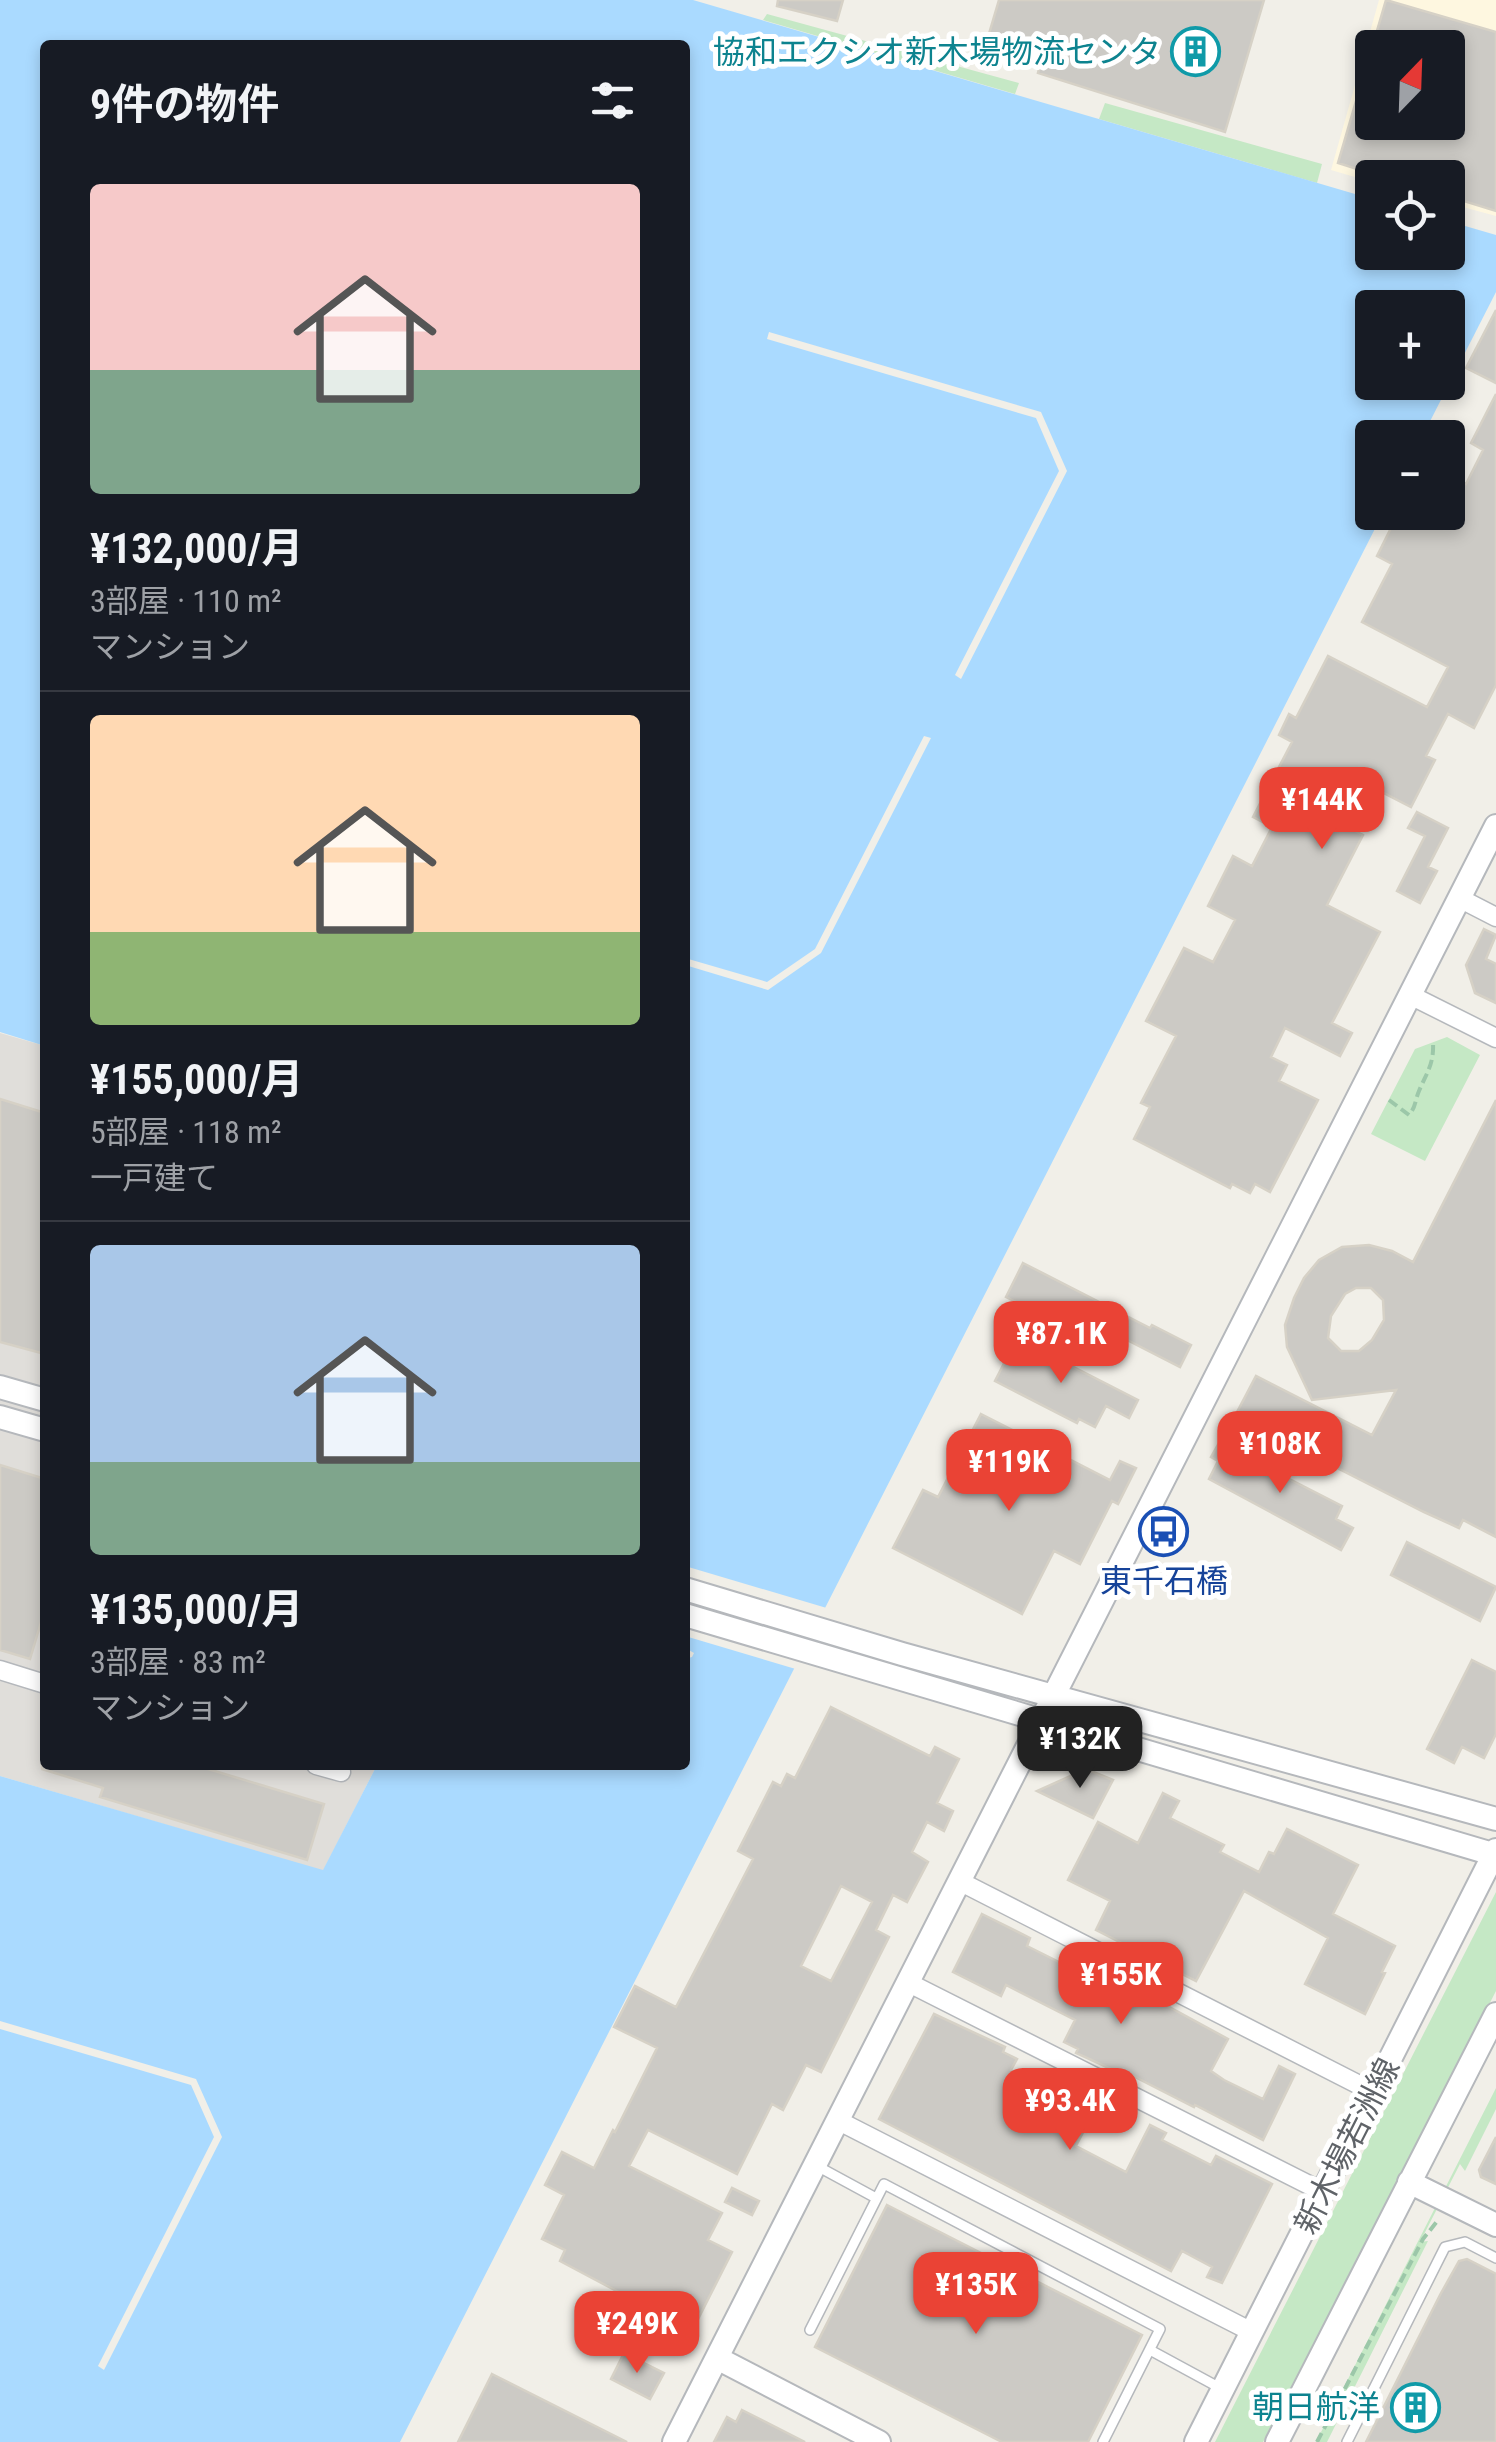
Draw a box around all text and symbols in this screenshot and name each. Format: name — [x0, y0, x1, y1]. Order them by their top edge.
building icon: 協和エクシオ新木場物流センタ — [1170, 26, 1222, 78]
north arrow — [1355, 30, 1465, 140]
map controls — [1355, 30, 1465, 530]
place label: 協和エクシオ新木場物流センタ — [713, 33, 1161, 71]
icon: filters — [585, 73, 640, 128]
text: 9件の物件 — [90, 80, 279, 129]
button: locate — [1355, 160, 1465, 270]
icon: home — [275, 249, 455, 429]
button: + — [1355, 290, 1465, 400]
button: − — [1355, 420, 1465, 530]
text: ¥132,000/月 — [90, 524, 304, 573]
text: 3部屋 · 110 m² — [90, 582, 282, 620]
text: マンション — [90, 628, 250, 666]
pin: ¥144K — [1252, 767, 1392, 852]
icon: home — [275, 780, 455, 960]
text: ¥144K — [1281, 780, 1363, 818]
text: ¥155,000/月 — [90, 1055, 304, 1104]
text: 5部屋 · 118 m² — [90, 1113, 282, 1151]
text: 一戸建て — [90, 1159, 218, 1197]
pin: ¥87.1K — [980, 1301, 1142, 1386]
icon: home — [275, 1310, 455, 1490]
text: ¥87.1K — [1016, 1314, 1106, 1352]
pin: ¥108K — [1210, 1411, 1350, 1496]
text: ¥108K — [1239, 1424, 1321, 1462]
pin: ¥119K — [939, 1429, 1079, 1514]
text: ¥119K — [968, 1442, 1050, 1480]
bus stop icon: 東千石橋 — [1138, 1505, 1190, 1557]
place label: 東千石橋 — [1100, 1562, 1228, 1600]
text: ¥135,000/月 — [90, 1585, 304, 1634]
text: 3部屋 · 83 m² — [90, 1643, 266, 1681]
text: マンション — [90, 1689, 250, 1727]
pin: ¥132K — [1010, 1706, 1150, 1791]
text: ¥132K — [1039, 1719, 1121, 1757]
pin: ¥155K — [1051, 1942, 1191, 2027]
text: ¥155K — [1080, 1955, 1162, 1993]
street label: 新木場若洲線 — [1286, 2052, 1408, 2240]
pin: ¥93.4K — [989, 2068, 1151, 2153]
text: ¥93.4K — [1025, 2081, 1115, 2119]
pin: ¥135K — [906, 2252, 1046, 2337]
text: ¥135K — [935, 2265, 1017, 2303]
pin: ¥249K — [567, 2291, 707, 2376]
text: ¥249K — [596, 2304, 678, 2342]
building icon: 朝日航洋 — [1389, 2381, 1441, 2433]
place label: 朝日航洋 — [1252, 2388, 1380, 2426]

